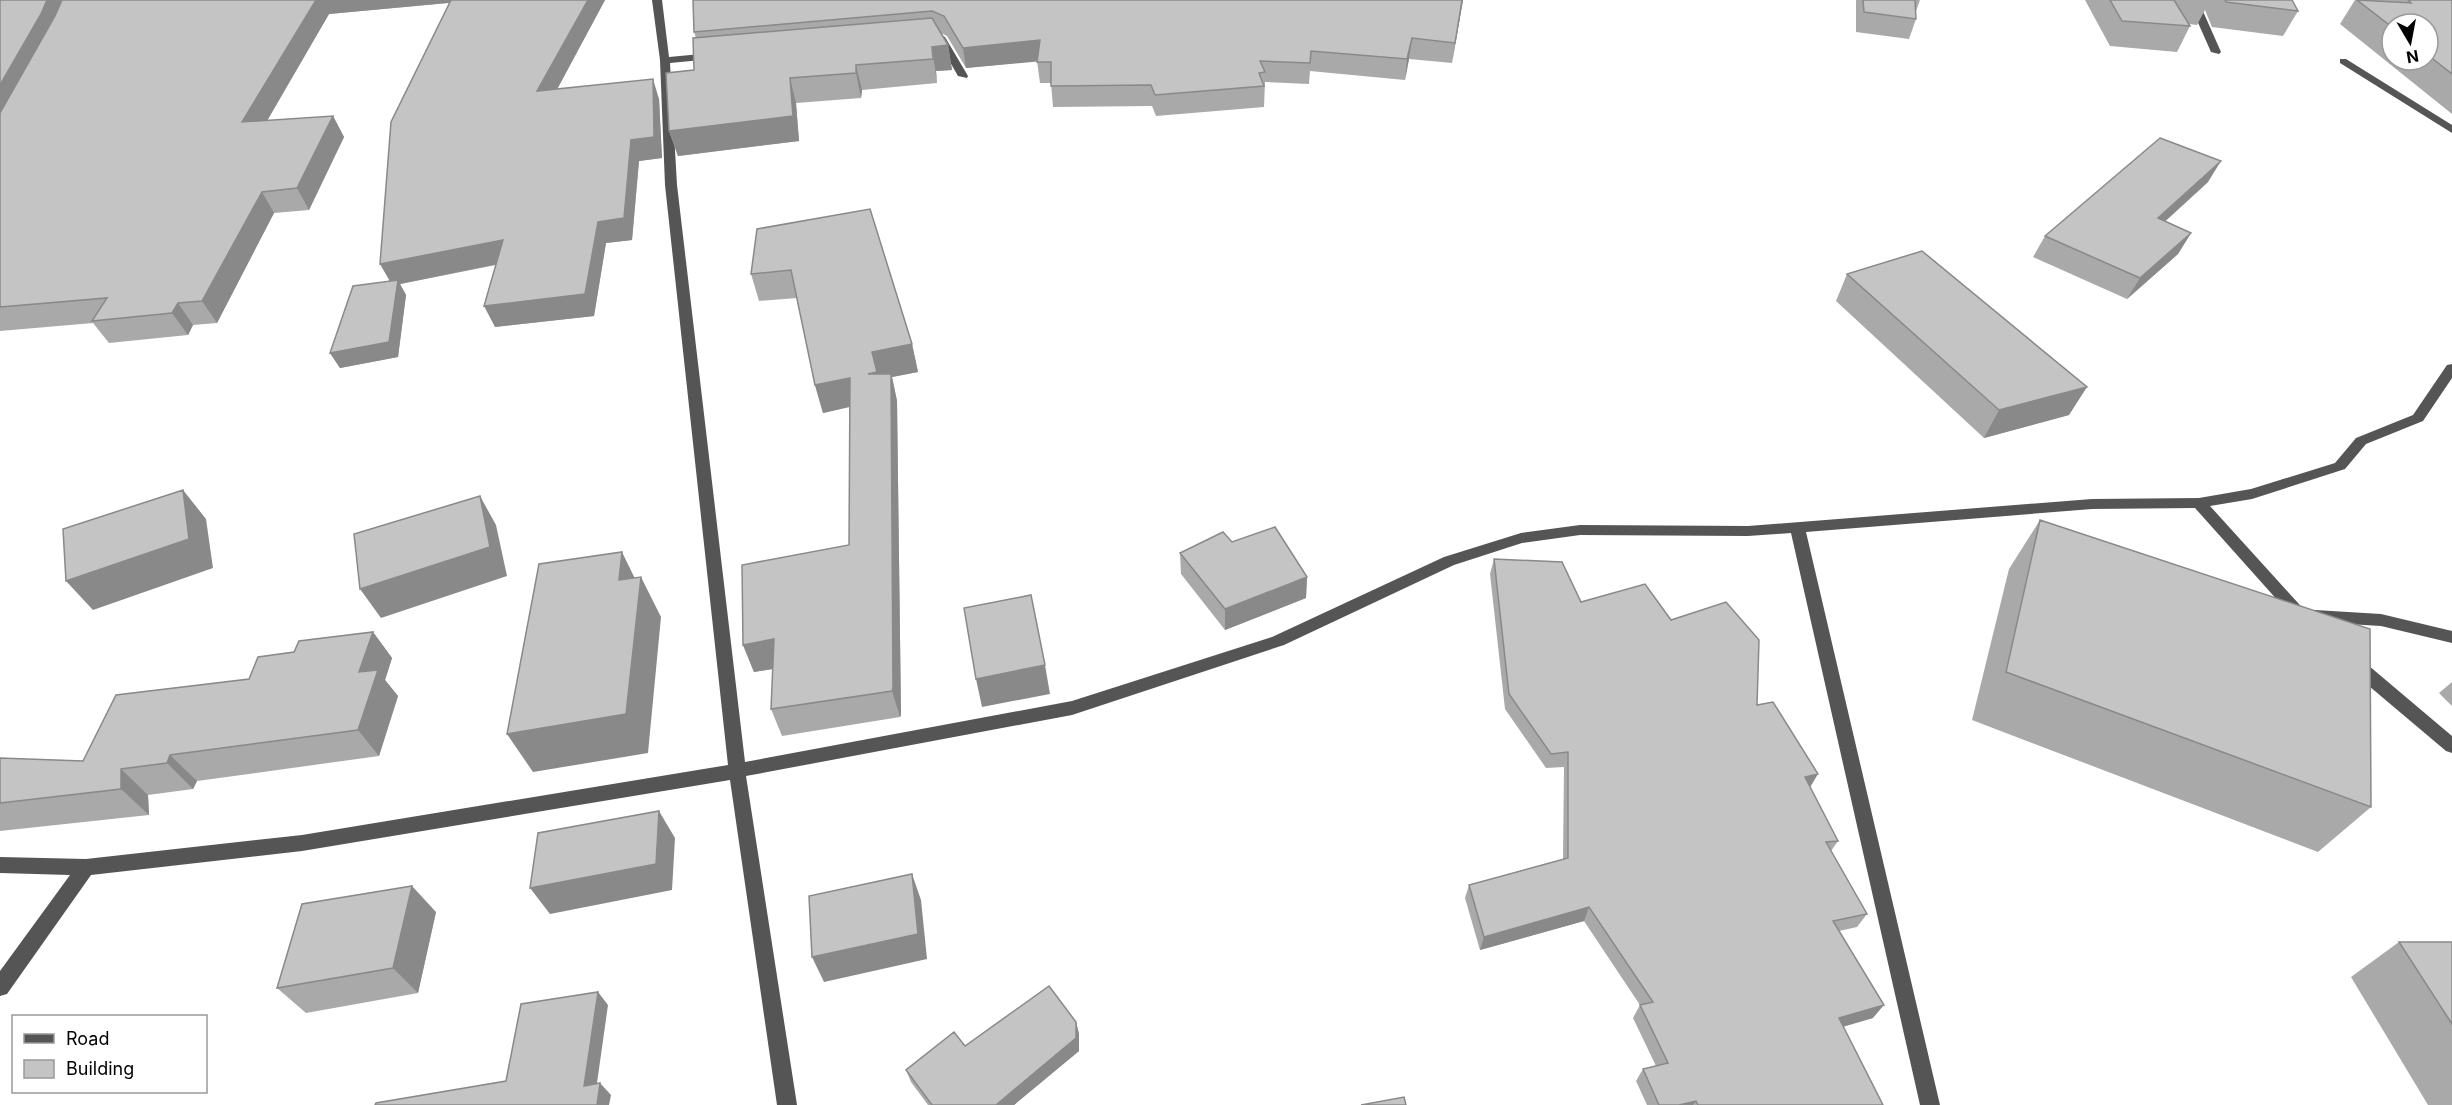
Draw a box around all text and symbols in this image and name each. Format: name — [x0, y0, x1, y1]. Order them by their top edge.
north arrow — [2380, 12, 2440, 72]
text: N — [2405, 46, 2420, 68]
legend — [12, 1015, 207, 1093]
text: Road — [66, 1028, 109, 1049]
text: Building — [66, 1058, 134, 1079]

